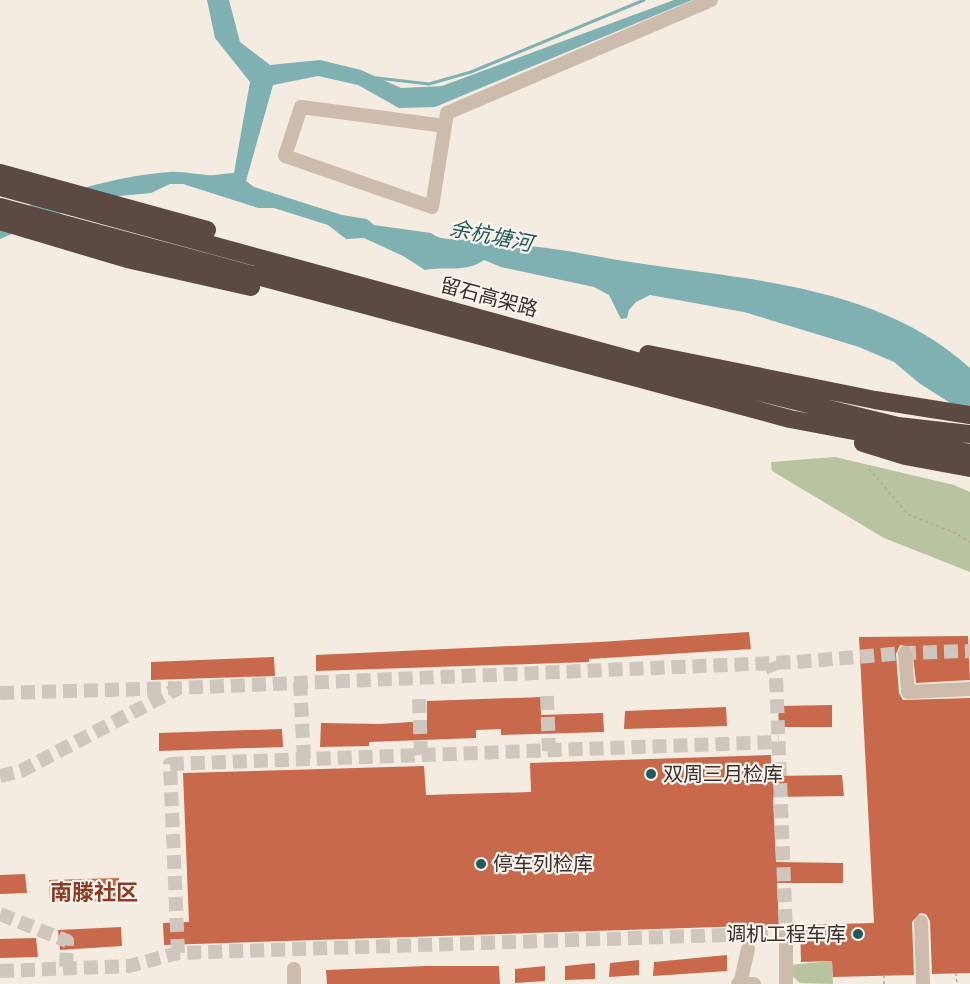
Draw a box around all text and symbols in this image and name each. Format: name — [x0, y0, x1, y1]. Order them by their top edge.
water label: 余杭塘河 — [447, 214, 539, 257]
street label: 留石高架路 — [438, 272, 541, 321]
place label: 双周三月检库 — [663, 761, 783, 785]
marker: 双周三月检库 — [644, 767, 658, 781]
place label: 停车列检库 — [493, 851, 593, 875]
marker: 停车列检库 — [474, 857, 488, 871]
district label: 南滕社区 — [50, 878, 138, 905]
place label: 调机工程车库 — [726, 921, 846, 945]
marker: 调机工程车库 — [851, 927, 865, 941]

